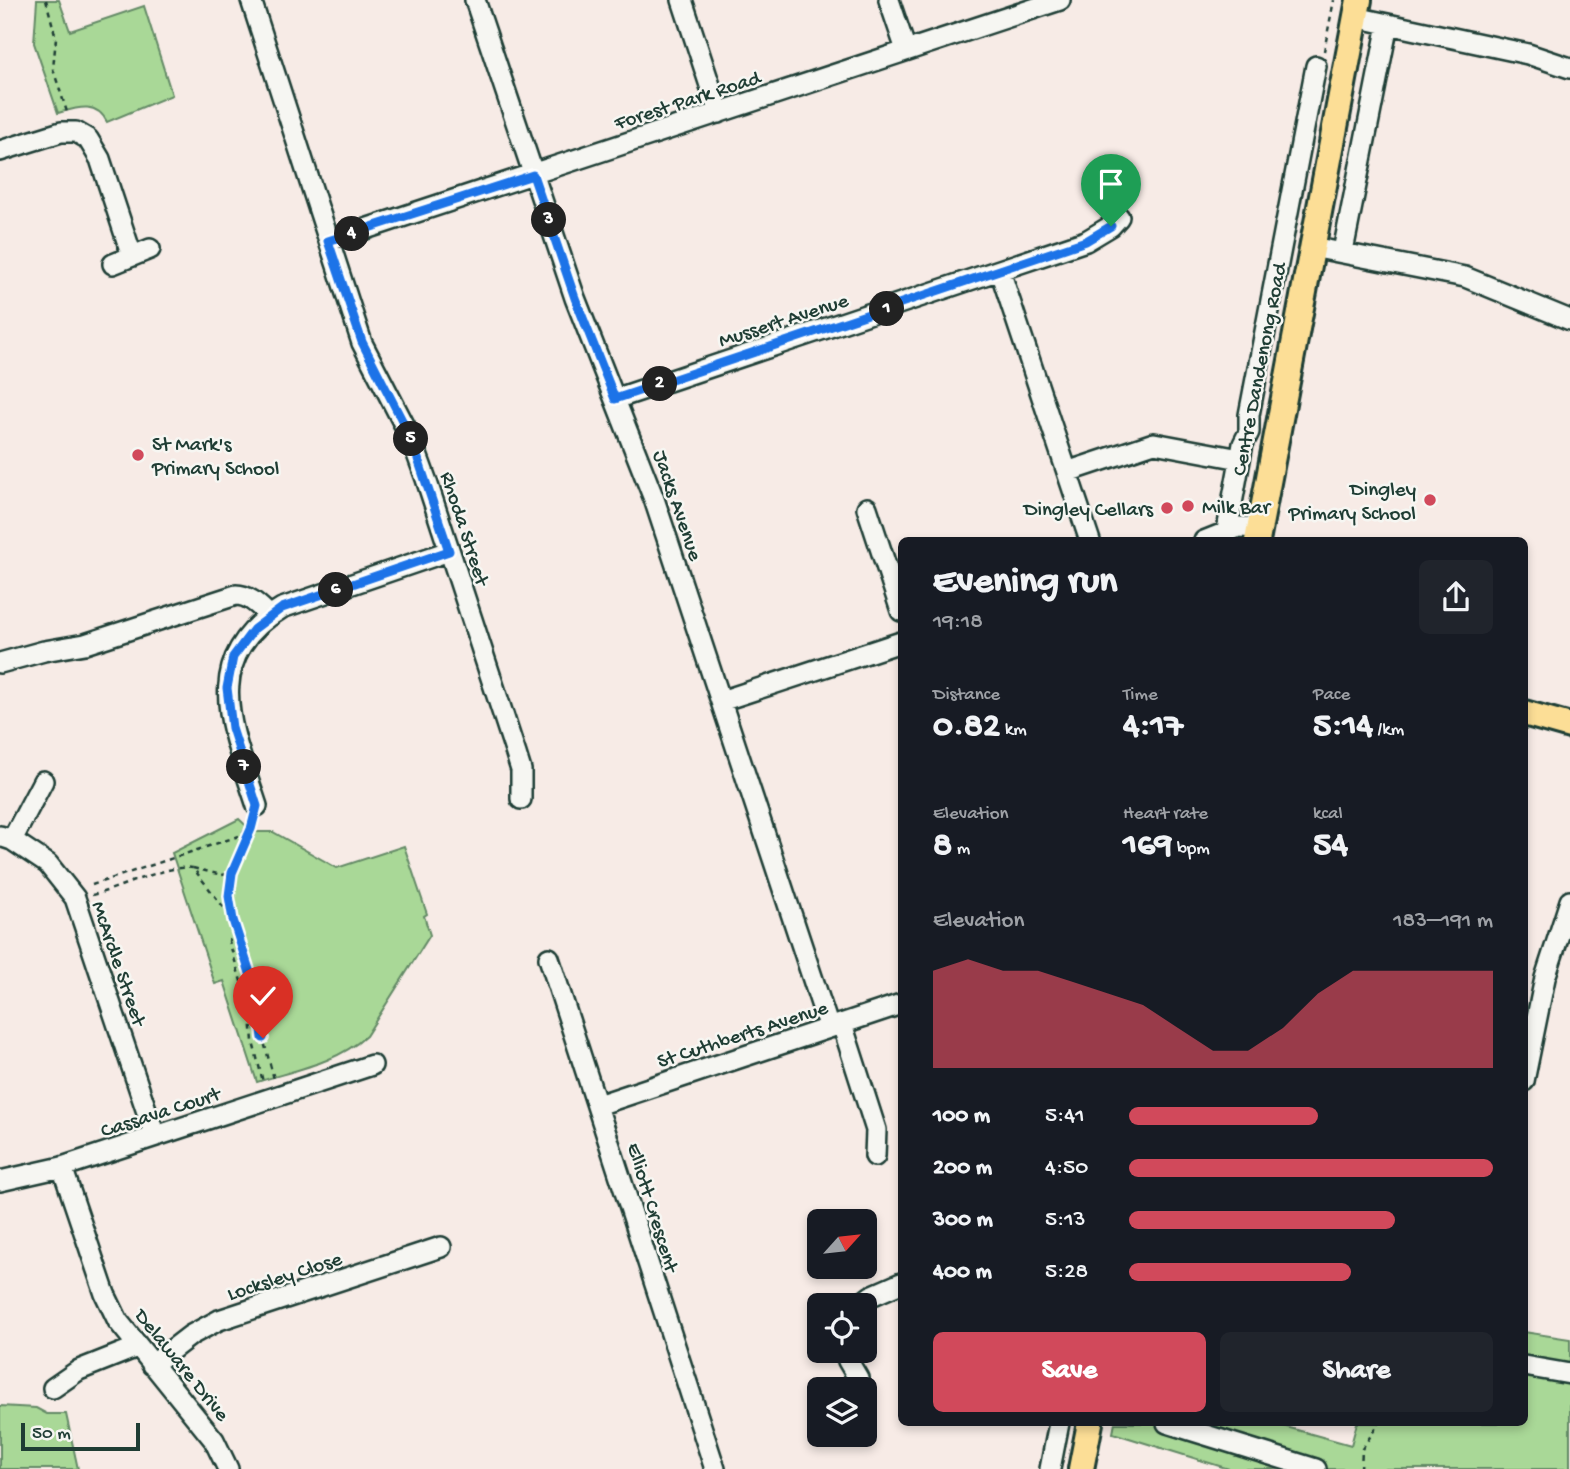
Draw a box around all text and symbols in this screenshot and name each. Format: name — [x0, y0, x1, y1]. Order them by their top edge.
street label: Forest Park Road — [611, 66, 766, 138]
pin — [1081, 154, 1141, 226]
icon: arrive — [1092, 165, 1130, 203]
pin: 3 — [532, 202, 566, 238]
text: 3 — [544, 208, 553, 231]
pin: 4 — [334, 216, 370, 252]
text: 4 — [347, 222, 356, 245]
street label: Centre Dandenong Road — [1229, 260, 1295, 478]
street label: Mussert Avenue — [716, 289, 853, 355]
pin: 1 — [870, 292, 904, 326]
text: 1 — [883, 297, 890, 320]
pin: 2 — [642, 366, 678, 402]
text: 2 — [655, 372, 664, 395]
pin: 5 — [394, 422, 428, 457]
text: 5 — [406, 427, 416, 450]
place label: St Mark's Primary School — [151, 434, 279, 483]
marker: St Mark's Primary School — [130, 447, 146, 463]
street label: Jacks Avenue — [645, 448, 707, 566]
street label: Rhoda Street — [433, 469, 494, 591]
place label: Dingley Primary School — [1288, 479, 1416, 528]
marker: Dingley Primary School — [1422, 492, 1438, 508]
place label: Milk Bar — [1202, 497, 1271, 522]
marker: Milk Bar — [1180, 498, 1196, 514]
place label: Dingley Cellars — [1022, 499, 1154, 524]
marker: Dingley Cellars — [1159, 500, 1175, 516]
button: share — [1419, 560, 1493, 634]
text: Evening run — [933, 561, 1117, 605]
pin: 6 — [318, 572, 354, 608]
text: 6 — [331, 578, 340, 601]
text: 19:18 — [933, 609, 983, 636]
text: Distance — [933, 684, 1000, 707]
text: Time — [1123, 684, 1158, 707]
text: Pace — [1313, 684, 1350, 707]
text: 0.82 — [933, 707, 1000, 748]
text: 4:17 — [1123, 707, 1183, 748]
text: 5:14 — [1313, 707, 1373, 748]
text: km — [1000, 719, 1027, 742]
text: /km — [1373, 719, 1404, 742]
pin: 7 — [226, 750, 262, 784]
text: 7 — [239, 755, 248, 778]
text: Elevation — [933, 803, 1009, 826]
text: Heart rate — [1123, 803, 1208, 826]
text: kcal — [1313, 803, 1343, 826]
text: 8 — [933, 826, 952, 867]
text: 169 — [1123, 826, 1172, 867]
text: 54 — [1313, 826, 1348, 867]
text: m — [952, 838, 970, 861]
text: bpm — [1172, 838, 1210, 861]
street label: McArdle Street — [84, 898, 151, 1032]
text: Elevation — [933, 908, 1024, 935]
text: 183–191 m — [1393, 908, 1493, 935]
pin — [233, 966, 293, 1038]
icon: check — [244, 977, 282, 1015]
street label: St Cuthberts Avenue — [654, 997, 833, 1076]
street label: Cassava Court — [98, 1083, 226, 1145]
text: 100 m — [933, 1103, 990, 1130]
text: 5:41 — [1045, 1103, 1085, 1130]
street label: Elliott Crescent — [619, 1140, 683, 1278]
text: 200 m — [933, 1155, 992, 1182]
text: 4:50 — [1045, 1155, 1088, 1182]
text: 300 m — [933, 1207, 993, 1234]
text: 5:13 — [1045, 1207, 1086, 1234]
north arrow — [807, 1209, 877, 1279]
map controls — [807, 1209, 877, 1447]
street label: Locksley Close — [225, 1248, 347, 1309]
text: 400 m — [933, 1259, 992, 1286]
text: 5:28 — [1045, 1259, 1088, 1286]
button: locate — [807, 1293, 877, 1363]
street label: Delaware Drive — [126, 1303, 234, 1429]
button: Save — [933, 1332, 1206, 1412]
button: Share — [1220, 1332, 1493, 1412]
button: layers — [807, 1377, 877, 1447]
scale bar — [21, 1420, 140, 1452]
text: 50 m — [32, 1423, 71, 1446]

